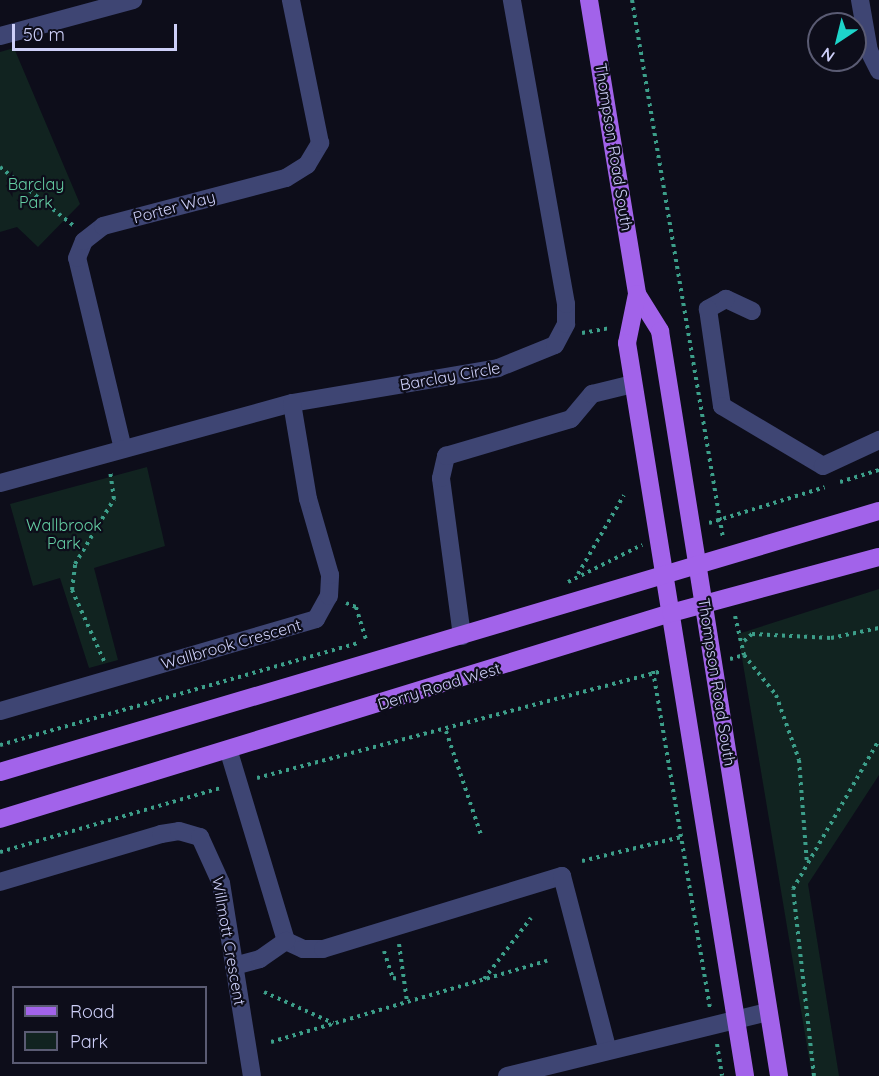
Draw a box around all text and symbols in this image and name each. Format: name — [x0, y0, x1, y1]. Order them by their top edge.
scale bar — [15, 12, 180, 50]
north arrow — [807, 12, 867, 72]
text: 50 m — [23, 23, 65, 46]
text: N — [817, 44, 838, 67]
street label: Thompson Road South — [591, 62, 637, 232]
park label: Barclay Park — [8, 174, 64, 212]
street label: Porter Way — [131, 187, 217, 227]
street label: Barclay Circle — [398, 358, 502, 394]
park label: Wallbrook Park — [26, 515, 102, 553]
street label: Thompson Road South — [694, 597, 740, 767]
street label: Wallbrook Crescent — [159, 615, 303, 673]
street label: Derry Road West — [375, 658, 503, 714]
street label: Willmott Crescent — [208, 875, 250, 1007]
legend — [12, 986, 207, 1064]
text: Road — [70, 1000, 115, 1023]
text: Park — [70, 1030, 108, 1053]

